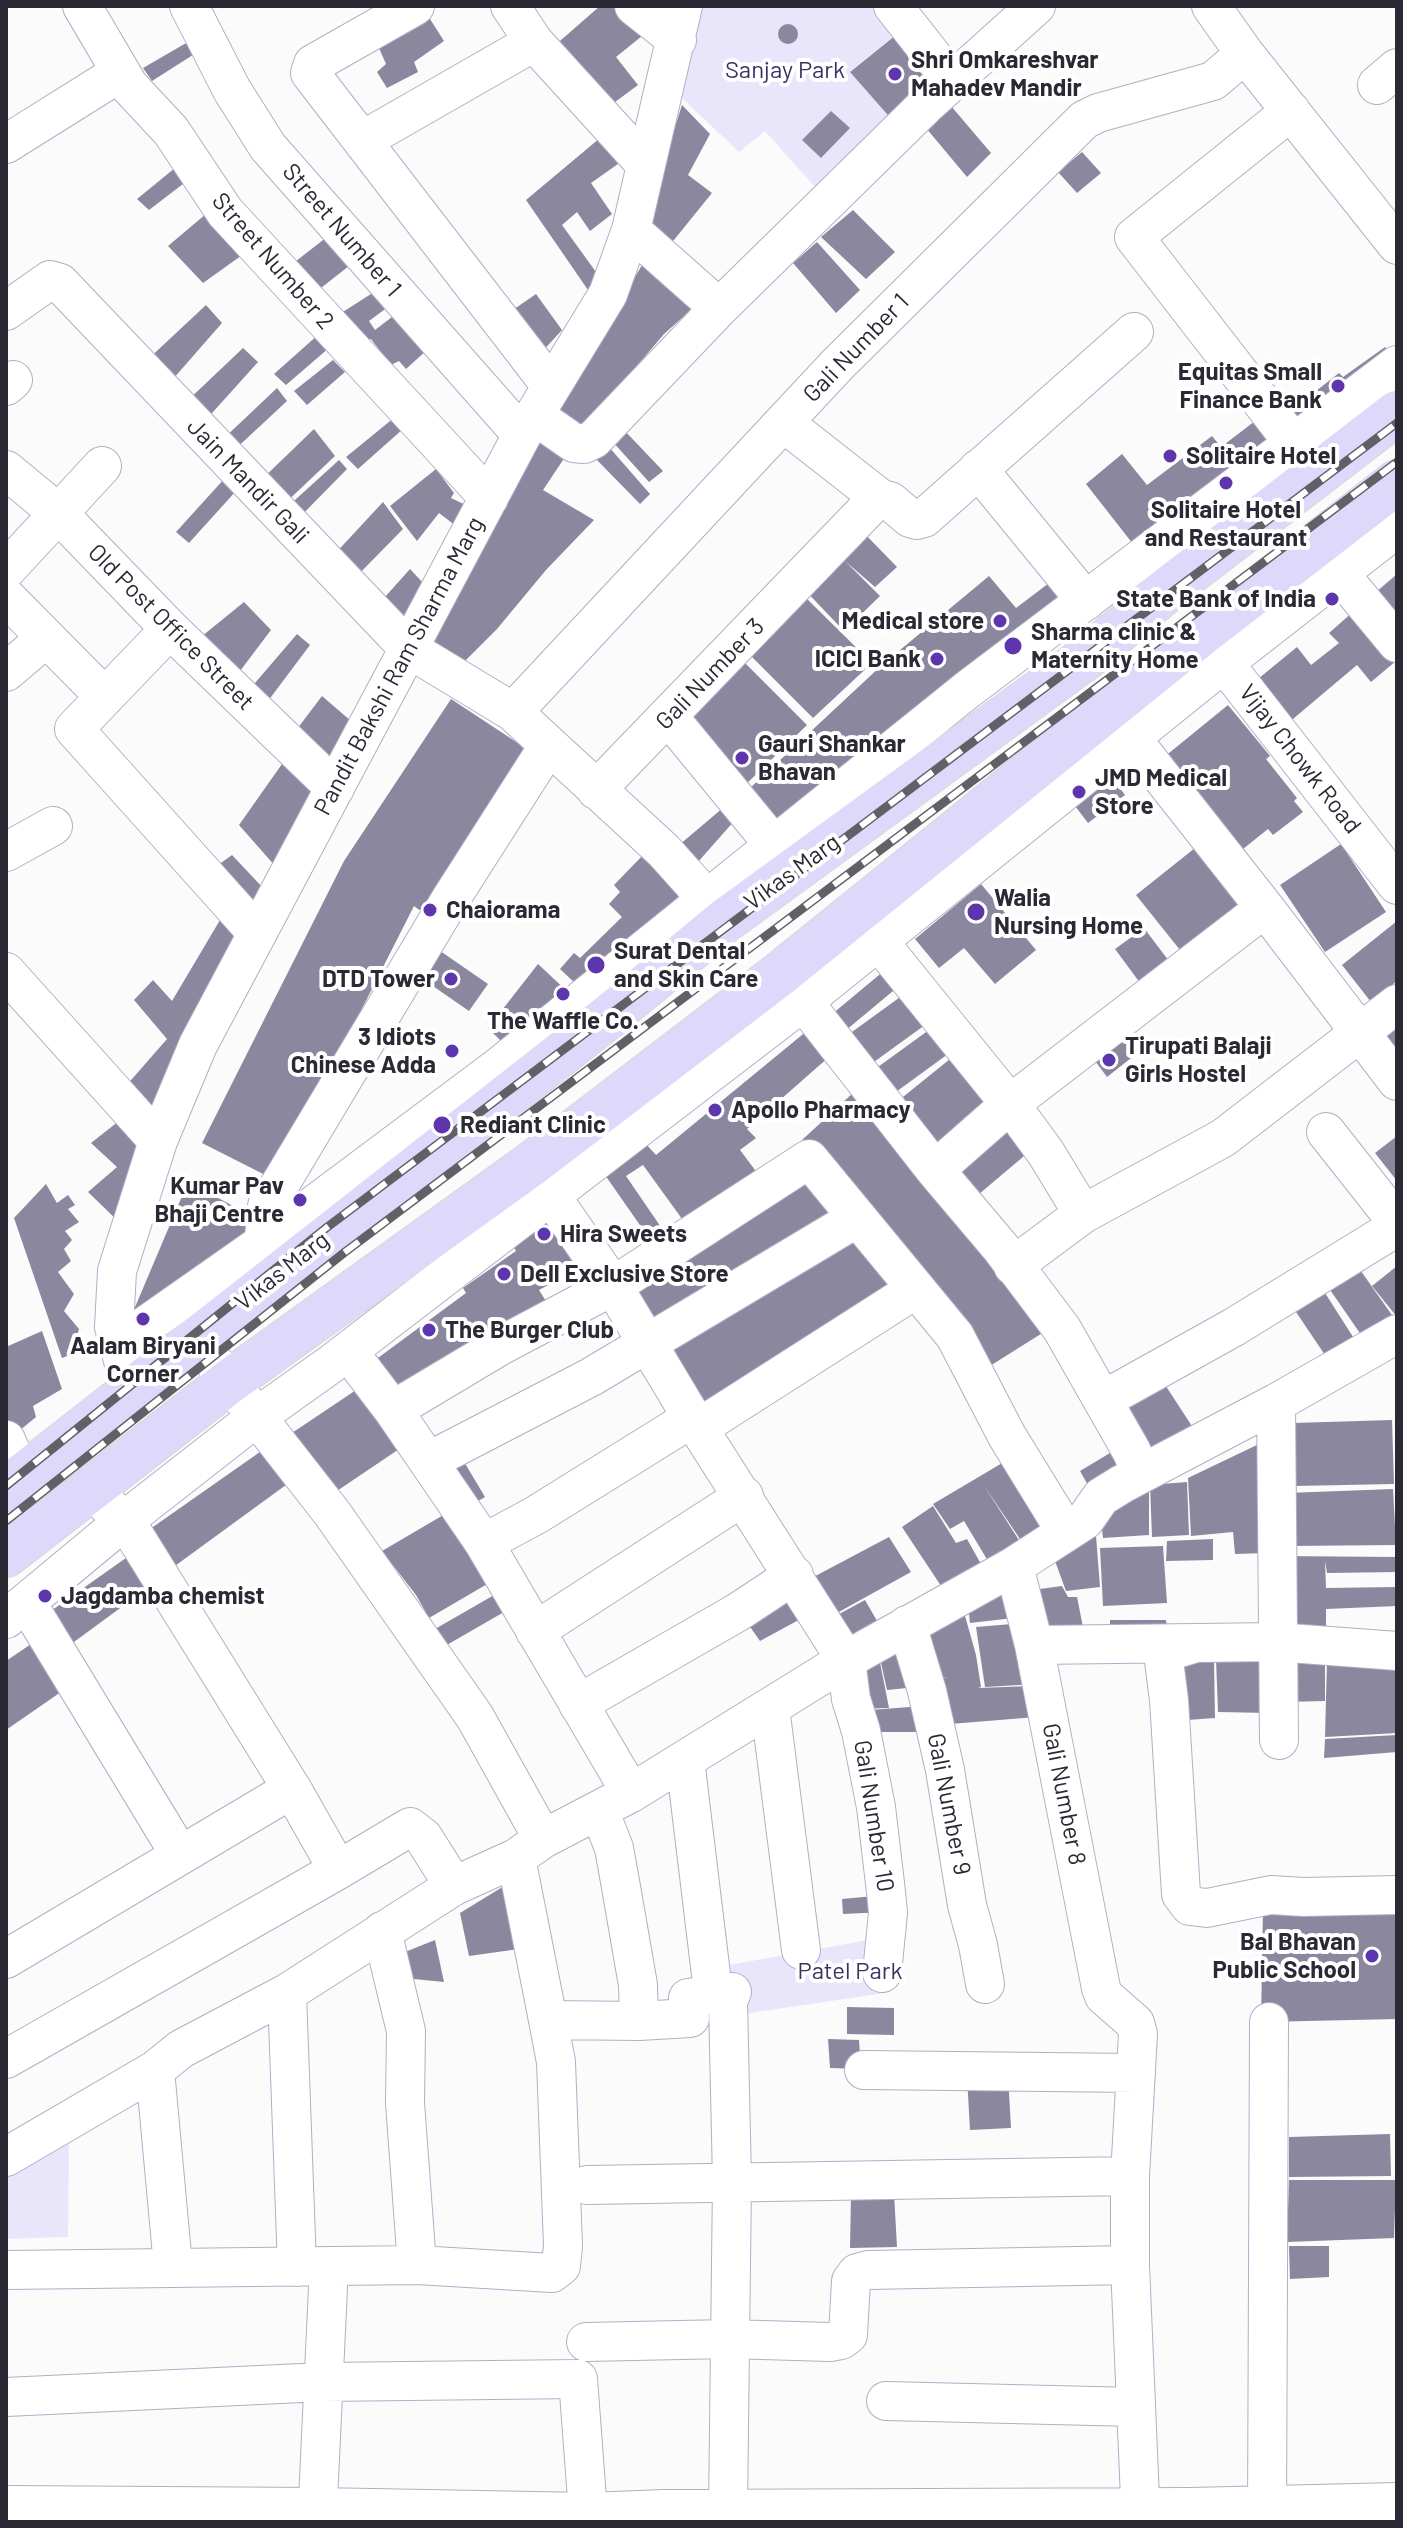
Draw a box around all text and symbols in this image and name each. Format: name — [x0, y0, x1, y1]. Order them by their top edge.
place label: Shri Omkareshvar Mahadev Mandir — [911, 46, 1099, 102]
park label: Sanjay Park — [725, 56, 845, 84]
marker: Shri Omkareshvar Mahadev Mandir — [886, 65, 904, 83]
street label: Street Number 1 — [276, 158, 408, 302]
street label: Street Number 2 — [206, 187, 340, 335]
street label: Gali Number 1 — [797, 288, 915, 408]
place label: Equitas Small Finance Bank — [1178, 358, 1322, 414]
marker: Equitas Small Finance Bank — [1329, 377, 1347, 395]
street label: Jain Mandir Gali — [181, 412, 315, 550]
place label: Solitaire Hotel — [1186, 442, 1336, 470]
marker: Solitaire Hotel — [1161, 447, 1179, 465]
marker: Solitaire Hotel and Restaurant — [1217, 474, 1235, 492]
place label: Solitaire Hotel and Restaurant — [1145, 496, 1307, 552]
street label: Pandit Bakshi Ram Sharma Marg — [308, 512, 490, 820]
street label: Old Post Office Street — [82, 538, 260, 716]
place label: State Bank of India — [1116, 585, 1316, 613]
marker: State Bank of India — [1323, 590, 1341, 608]
place label: Medical store — [841, 607, 984, 635]
street label: Gali Number 3 — [650, 612, 770, 736]
marker: Medical store — [991, 612, 1009, 630]
place label: Sharma clinic & Maternity Home — [1031, 618, 1199, 674]
marker: Sharma clinic & Maternity Home — [1002, 635, 1024, 657]
place label: ICICI Bank — [815, 645, 921, 673]
marker: ICICI Bank — [928, 650, 946, 668]
street label: Vijay Chowk Road — [1233, 679, 1367, 839]
place label: Gauri Shankar Bhavan — [758, 730, 906, 786]
marker: Gauri Shankar Bhavan — [733, 749, 751, 767]
place label: JMD Medical Store — [1095, 764, 1227, 820]
marker: JMD Medical Store — [1070, 783, 1088, 801]
street label: Vikas Marg — [738, 828, 846, 916]
place label: Walia Nursing Home — [994, 884, 1143, 940]
place label: Chaiorama — [446, 896, 560, 924]
marker: Chaiorama — [421, 901, 439, 919]
marker: Walia Nursing Home — [965, 901, 987, 923]
place label: Surat Dental and Skin Care — [614, 937, 758, 993]
marker: Surat Dental and Skin Care — [585, 954, 607, 976]
place label: DTD Tower — [322, 965, 435, 993]
marker: DTD Tower — [442, 970, 460, 988]
marker: The Waffle Co. — [554, 985, 572, 1003]
place label: The Waffle Co. — [487, 1007, 639, 1035]
place label: 3 Idiots Chinese Adda — [291, 1023, 436, 1079]
place label: Tirupati Balaji Girls Hostel — [1125, 1032, 1272, 1088]
marker: 3 Idiots Chinese Adda — [443, 1042, 461, 1060]
marker: Tirupati Balaji Girls Hostel — [1100, 1051, 1118, 1069]
place label: Apollo Pharmacy — [731, 1096, 911, 1124]
marker: Apollo Pharmacy — [706, 1101, 724, 1119]
place label: Rediant Clinic — [460, 1111, 606, 1139]
marker: Rediant Clinic — [431, 1114, 453, 1136]
place label: Kumar Pav Bhaji Centre — [154, 1172, 284, 1228]
marker: Kumar Pav Bhaji Centre — [291, 1191, 309, 1209]
place label: Hira Sweets — [560, 1220, 687, 1248]
street label: Vikas Marg — [229, 1225, 335, 1317]
marker: Hira Sweets — [535, 1225, 553, 1243]
place label: Dell Exclusive Store — [520, 1260, 729, 1288]
marker: Dell Exclusive Store — [495, 1265, 513, 1283]
marker: Aalam Biryani Corner — [134, 1310, 152, 1328]
place label: The Burger Club — [445, 1316, 614, 1344]
marker: The Burger Club — [420, 1321, 438, 1339]
place label: Aalam Biryani Corner — [70, 1332, 216, 1388]
place label: Jagdamba chemist — [61, 1582, 265, 1610]
marker: Jagdamba chemist — [36, 1587, 54, 1605]
street label: Gali Number 8 — [1036, 1721, 1092, 1867]
street label: Gali Number 9 — [921, 1731, 977, 1877]
street label: Gali Number 10 — [848, 1738, 900, 1894]
place label: Bal Bhavan Public School — [1213, 1928, 1356, 1984]
marker: Bal Bhavan Public School — [1363, 1947, 1381, 1965]
park label: Patel Park — [798, 1957, 902, 1985]

